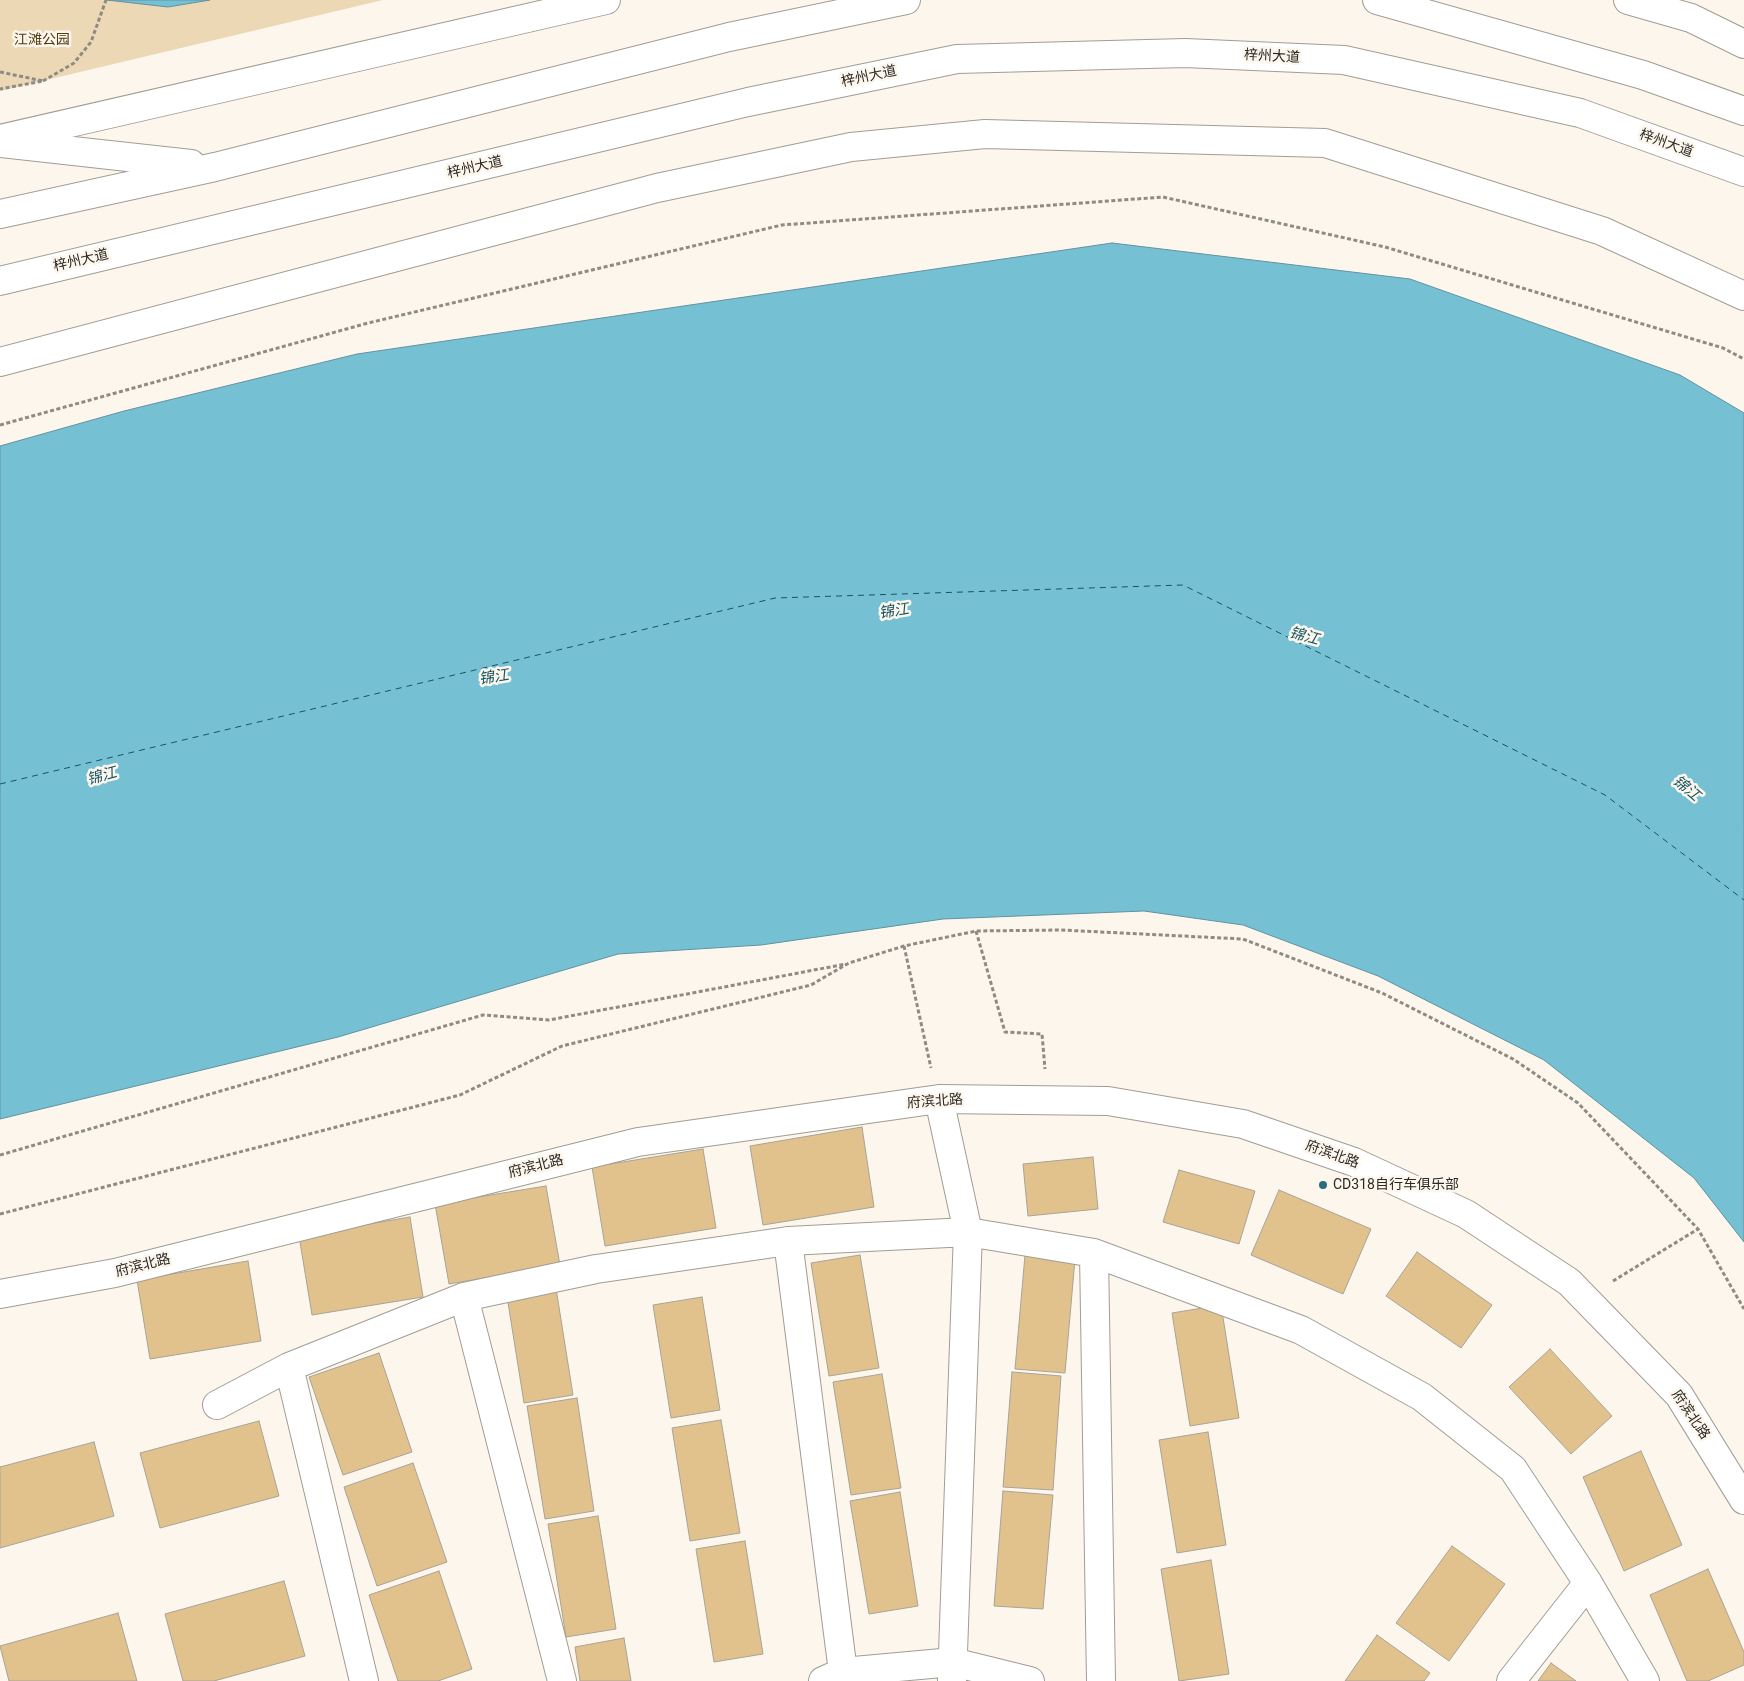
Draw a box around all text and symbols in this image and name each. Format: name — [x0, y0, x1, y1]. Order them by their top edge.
park label: 江滩公园 — [14, 32, 70, 48]
street label: 梓州大道 — [1244, 47, 1300, 67]
street label: 梓州大道 — [840, 63, 898, 91]
street label: 梓州大道 — [1637, 127, 1695, 161]
street label: 梓州大道 — [446, 154, 504, 182]
street label: 梓州大道 — [52, 247, 110, 275]
water label: 锦江 — [878, 601, 910, 623]
water label: 锦江 — [1287, 624, 1321, 650]
water label: 锦江 — [478, 667, 510, 689]
water label: 锦江 — [85, 764, 119, 790]
water label: 锦江 — [1669, 772, 1703, 806]
street label: 府滨北路 — [906, 1092, 964, 1112]
street label: 府滨北路 — [1303, 1138, 1361, 1172]
street label: 府滨北路 — [507, 1152, 565, 1182]
place label: CD318自行车俱乐部 — [1333, 1177, 1459, 1193]
marker: CD318自行车俱乐部 — [1317, 1179, 1329, 1191]
street label: 府滨北路 — [114, 1251, 172, 1281]
street label: 府滨北路 — [1667, 1387, 1713, 1443]

